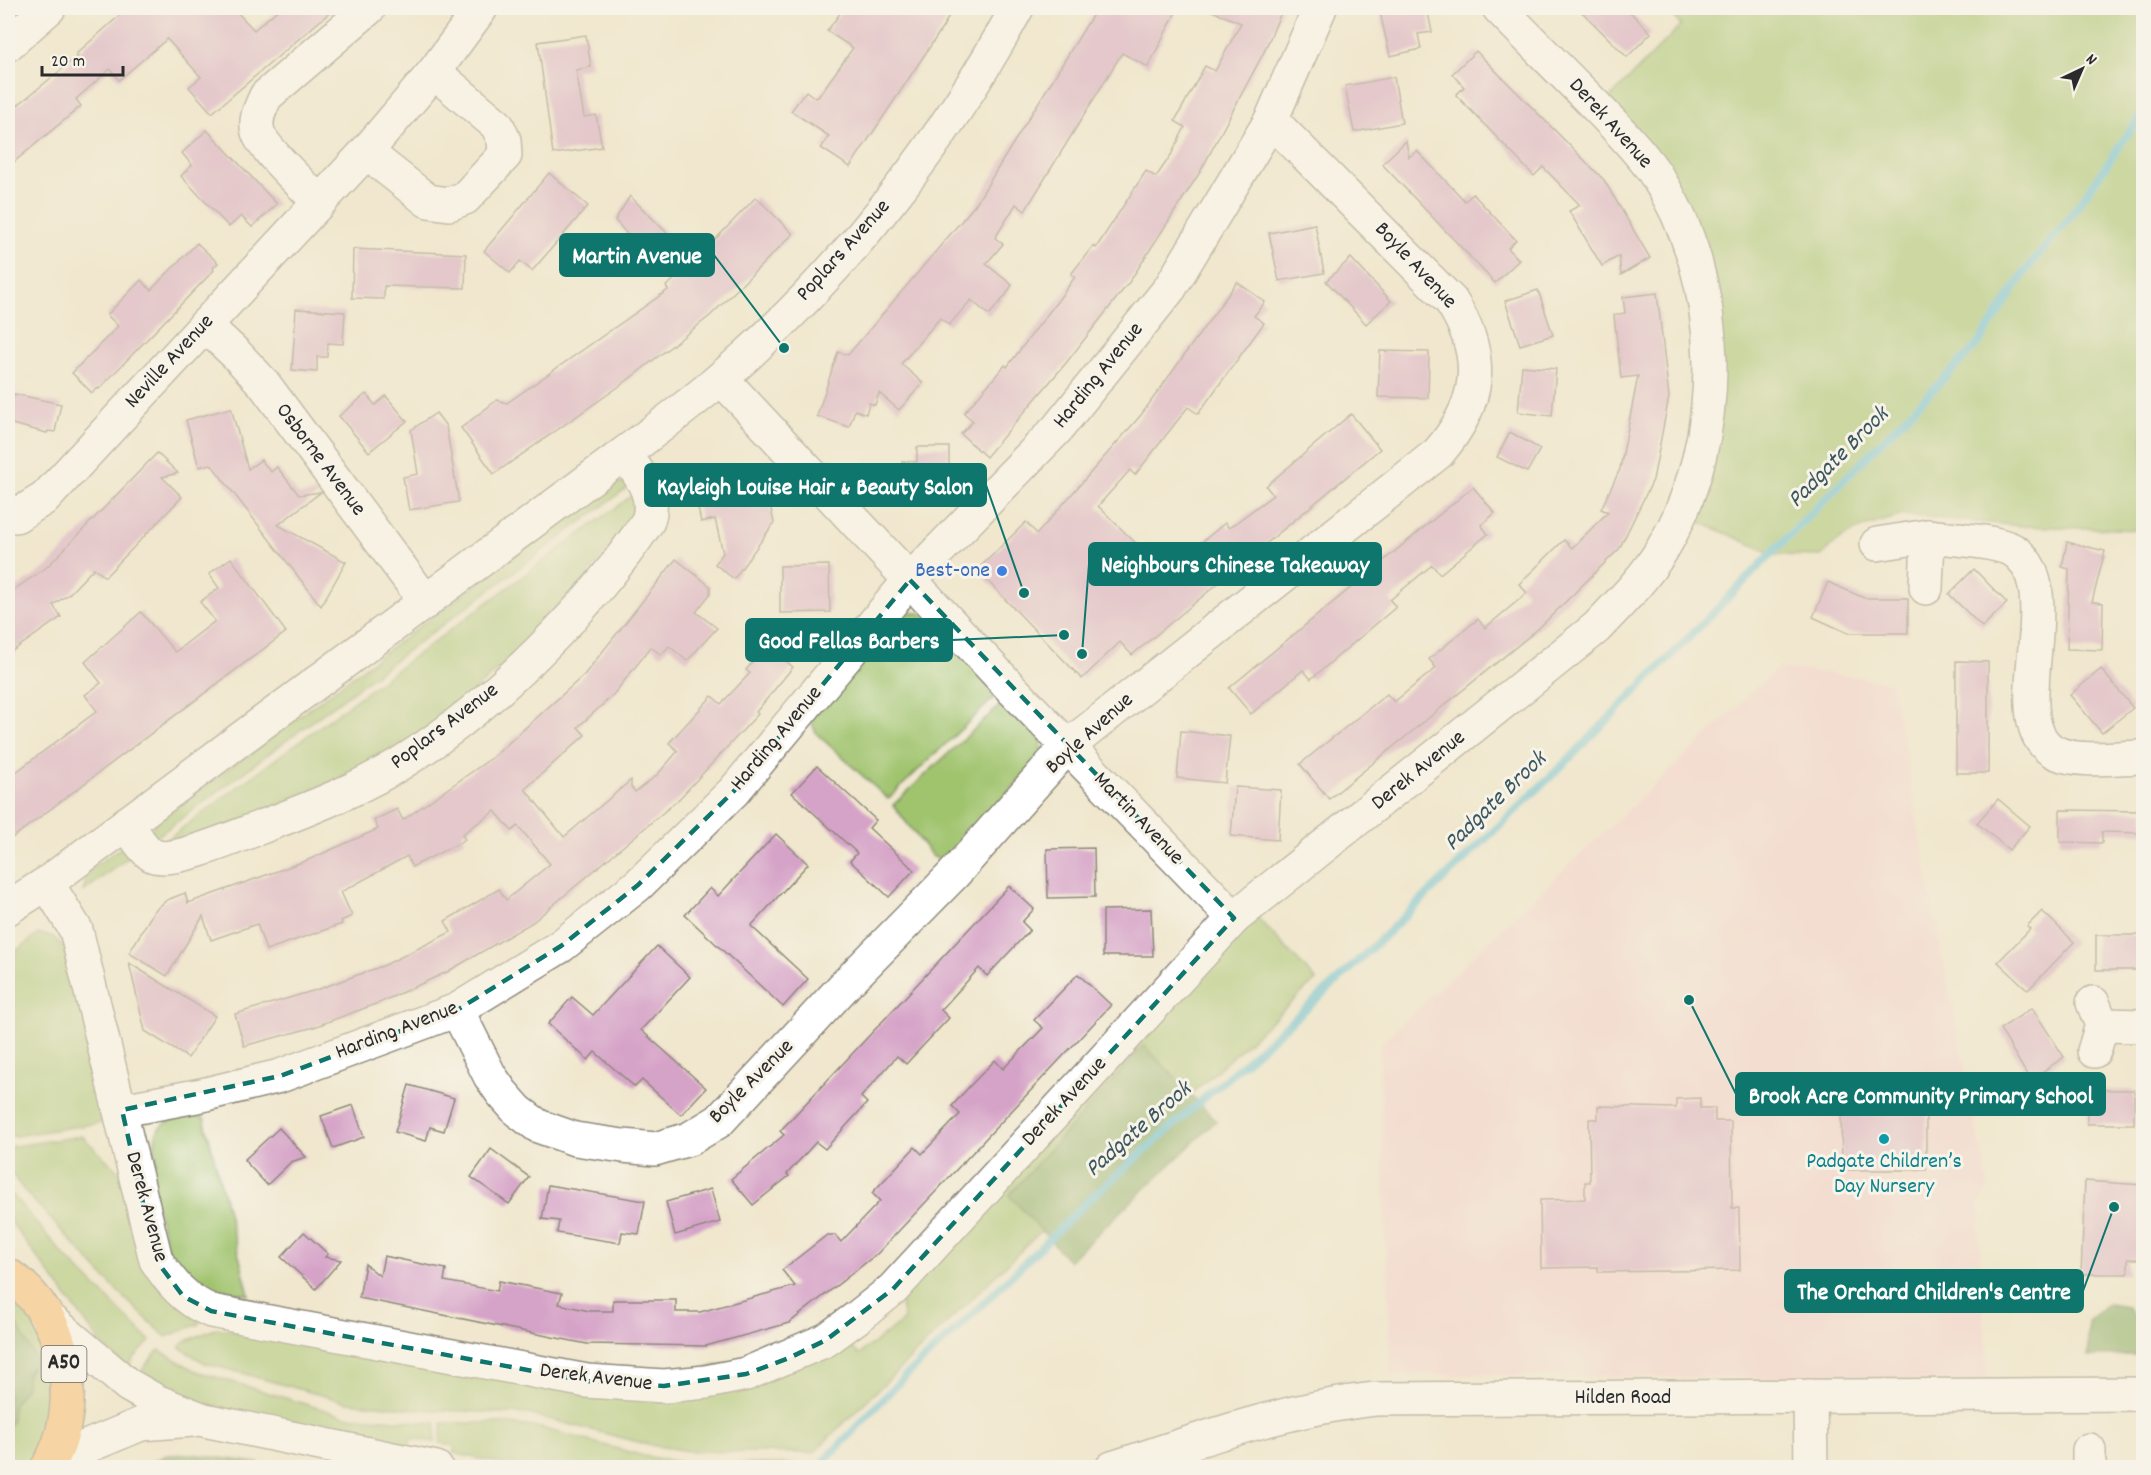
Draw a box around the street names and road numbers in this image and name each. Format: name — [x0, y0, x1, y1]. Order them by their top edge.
street label: Derek Avenue — [1561, 72, 1659, 176]
street label: Poplars Avenue — [790, 193, 898, 309]
street label: Boyle Avenue — [1366, 215, 1464, 317]
street label: Neville Avenue — [118, 308, 222, 416]
street label: Harding Avenue — [1046, 316, 1152, 436]
street label: Osborne Avenue — [267, 397, 373, 523]
street label: Poplars Avenue — [385, 676, 505, 778]
street label: Harding Avenue — [724, 680, 830, 798]
street label: Boyle Avenue — [1039, 686, 1141, 782]
street label: Derek Avenue — [1365, 723, 1473, 819]
street label: Martin Avenue — [1086, 765, 1190, 873]
street label: Harding Avenue — [331, 993, 463, 1069]
street label: Boyle Avenue — [702, 1032, 802, 1132]
street label: Derek Avenue — [1015, 1050, 1115, 1154]
street label: Derek Avenue — [116, 1148, 176, 1266]
road number: A50 — [42, 1346, 86, 1382]
street label: Derek Avenue — [538, 1356, 654, 1400]
street label: Hilden Road — [1575, 1383, 1671, 1414]

